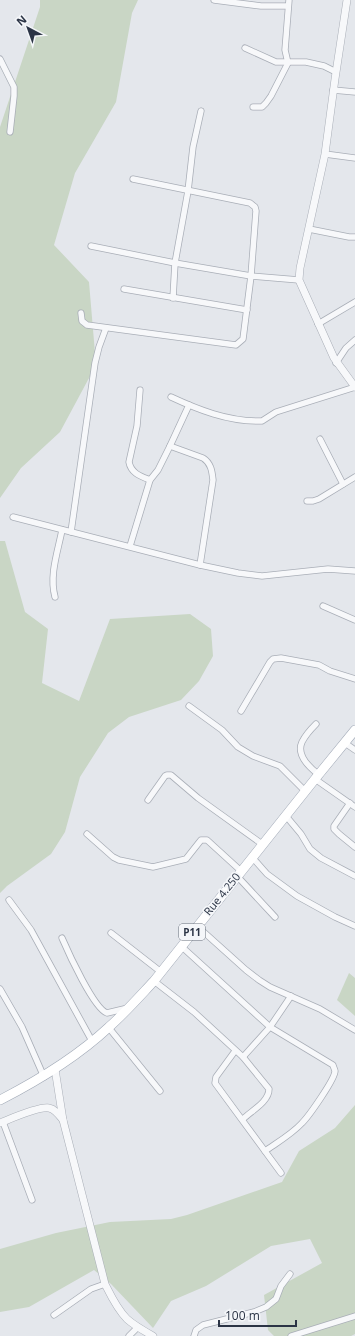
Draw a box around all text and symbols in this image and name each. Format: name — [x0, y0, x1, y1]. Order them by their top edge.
north arrow — [8, 8, 48, 48]
text: N — [13, 11, 29, 29]
street label: Rue 4.250 — [200, 869, 243, 918]
road number: P11 — [179, 924, 205, 940]
scale bar — [219, 1302, 296, 1328]
text: 100 m — [225, 1307, 260, 1324]

